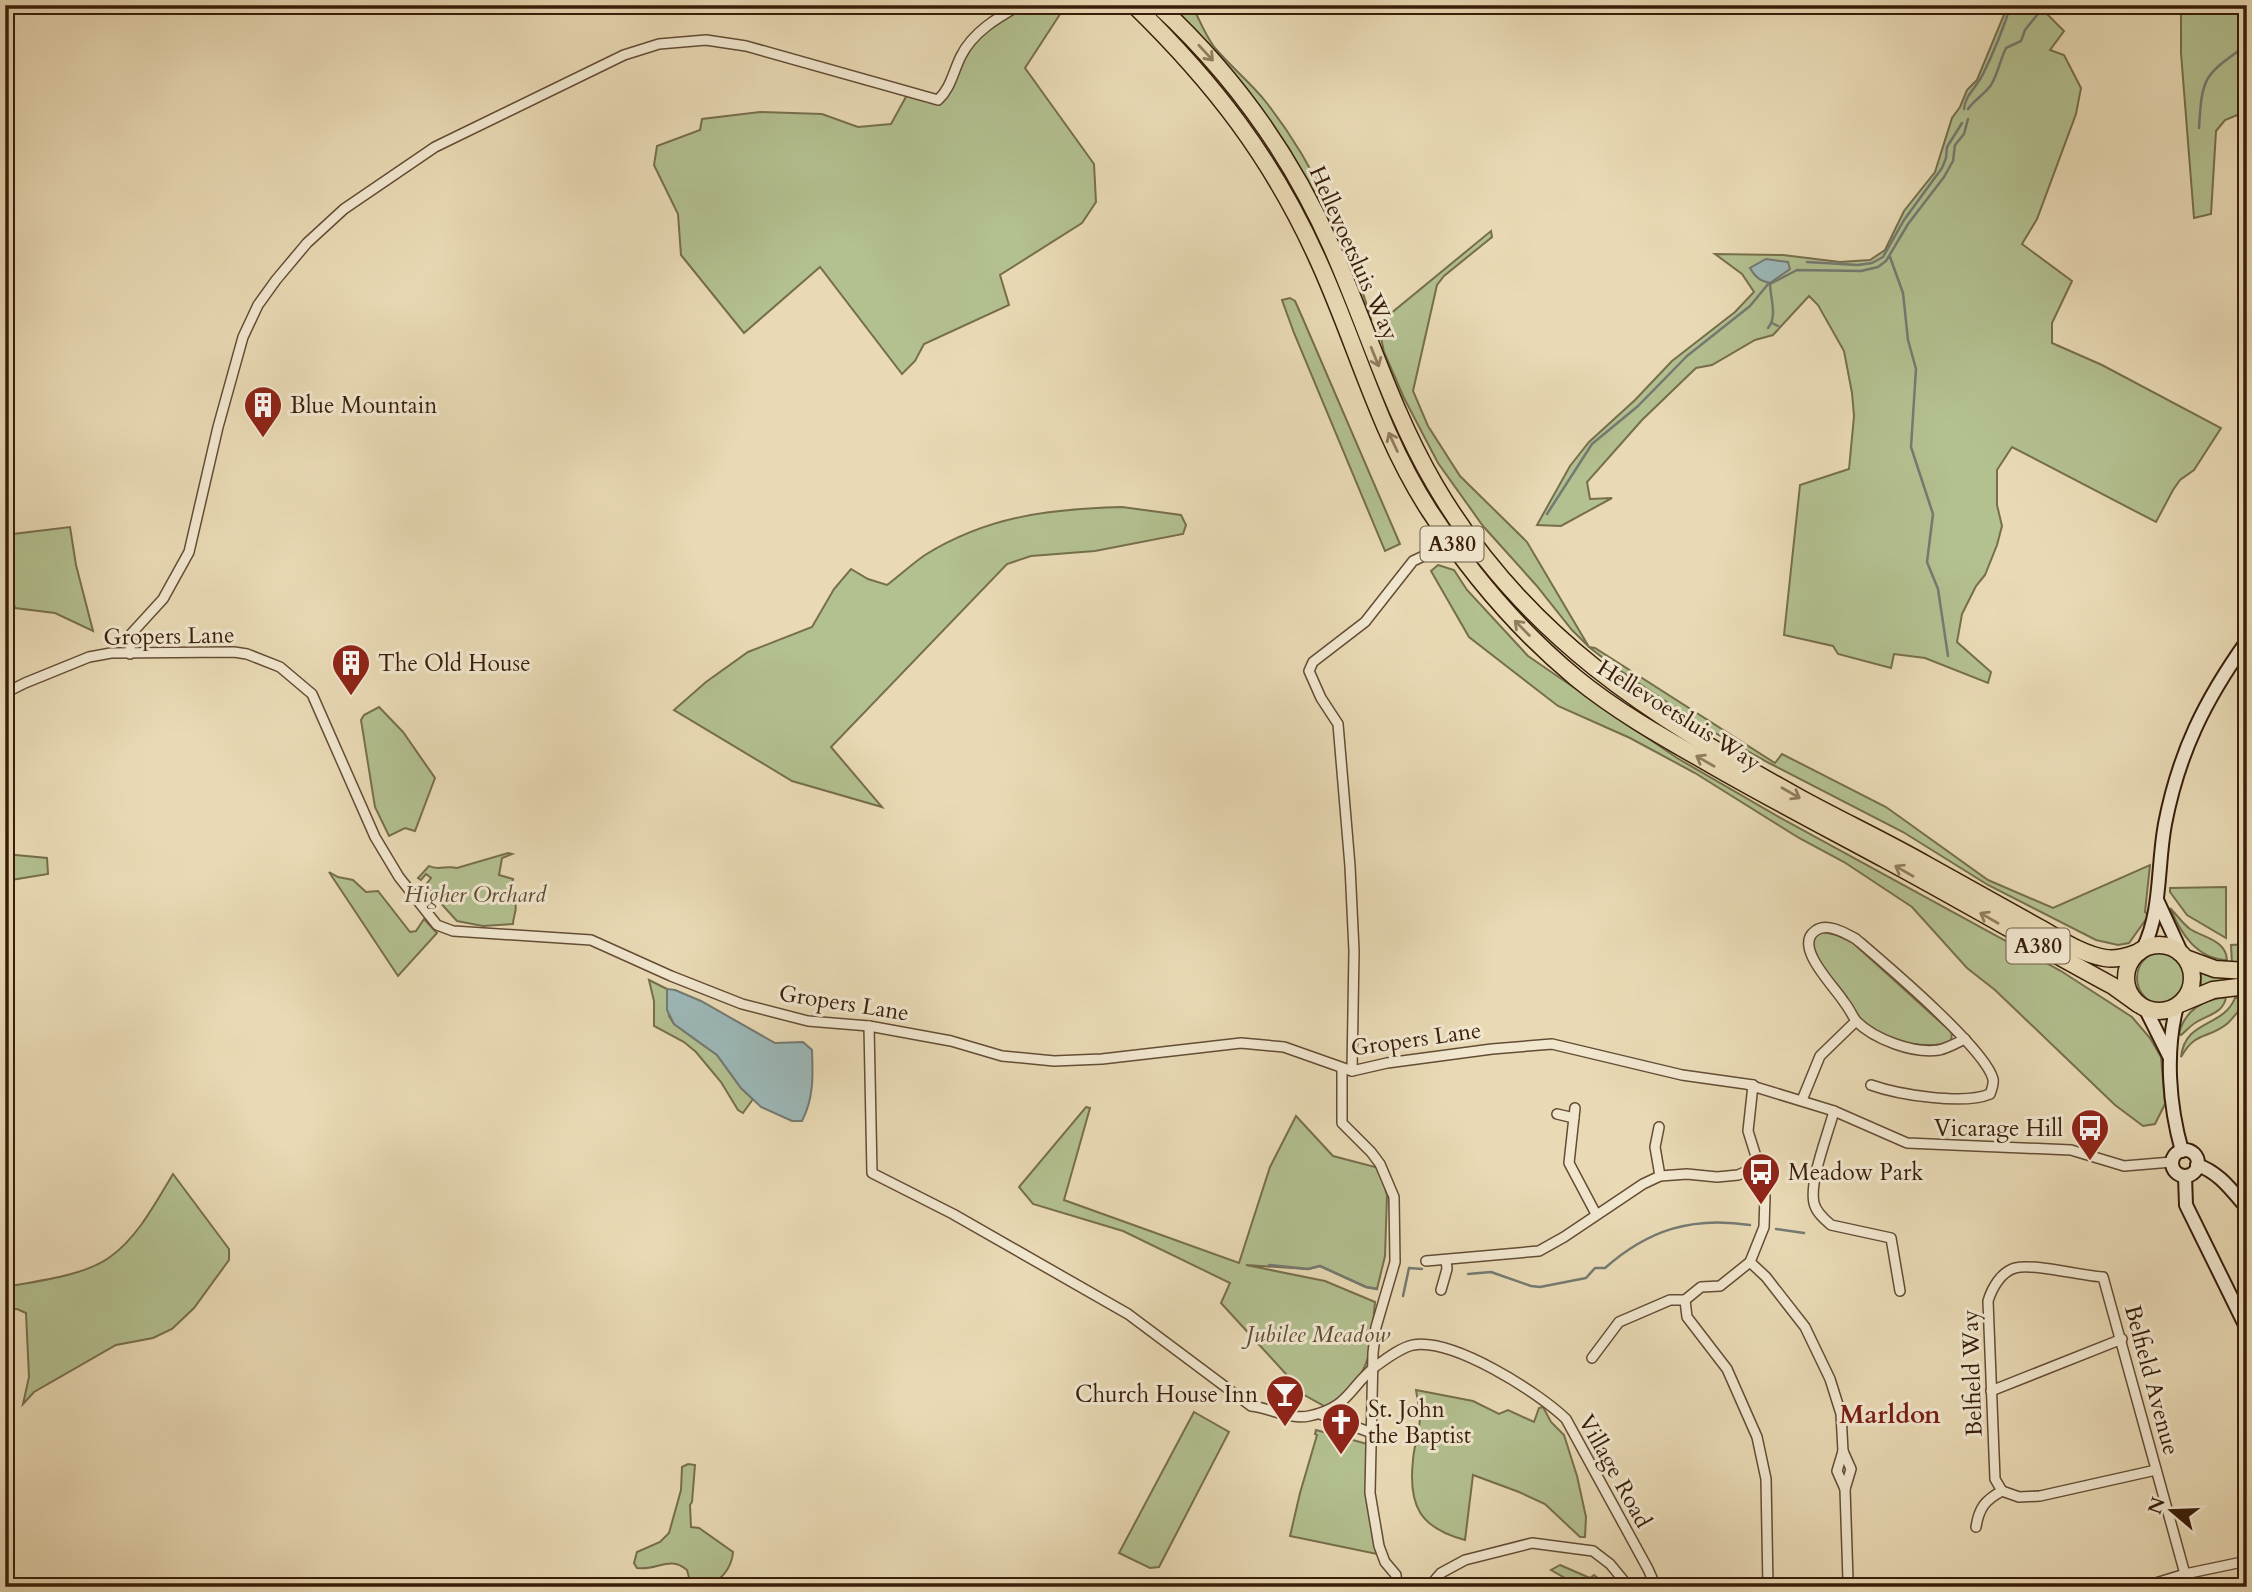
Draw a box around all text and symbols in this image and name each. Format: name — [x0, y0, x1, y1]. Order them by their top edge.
one-way arrow — [1198, 44, 1215, 61]
street label: Hellevoetsluis Way — [1302, 161, 1406, 345]
one-way arrow — [1369, 346, 1382, 367]
building icon: Blue Mountain — [242, 384, 284, 439]
place label: Blue Mountain — [290, 390, 437, 421]
one-way arrow — [1385, 432, 1399, 453]
road number: A380 — [1420, 526, 1484, 562]
street label: Gropers Lane — [103, 619, 235, 653]
one-way arrow — [1514, 619, 1531, 636]
building icon: The Old House — [330, 642, 372, 697]
place label: The Old House — [378, 648, 531, 679]
street label: Hellevoetsluis Way — [1591, 652, 1767, 778]
one-way arrow — [1695, 754, 1716, 767]
one-way arrow — [1781, 786, 1801, 800]
one-way arrow — [1895, 864, 1915, 878]
park label: Higher Orchard — [404, 879, 547, 910]
one-way arrow — [1979, 911, 2000, 924]
road number: A380 — [2007, 928, 2070, 964]
street label: Gropers Lane — [777, 977, 911, 1029]
street label: Gropers Lane — [1349, 1015, 1483, 1063]
bus stop icon: Vicarage Hill — [2069, 1107, 2111, 1162]
place label: Vicarage Hill — [1934, 1113, 2063, 1144]
bus stop icon: Meadow Park — [1740, 1151, 1782, 1206]
place label: Meadow Park — [1788, 1157, 1924, 1188]
street label: Belfield Avenue — [2117, 1302, 2187, 1458]
street label: Belfield Way — [1954, 1309, 1990, 1437]
park label: Jubilee Meadow — [1241, 1319, 1391, 1350]
bar icon: Church House Inn — [1264, 1373, 1306, 1428]
place label: Church House Inn — [1075, 1379, 1258, 1410]
place label: St. John the Baptist — [1368, 1394, 1471, 1451]
district label: Marldon — [1839, 1397, 1941, 1432]
church icon: St. John the Baptist — [1320, 1401, 1362, 1456]
street label: Village Road — [1571, 1409, 1659, 1534]
north arrow — [2136, 1476, 2206, 1546]
text: N — [2142, 1493, 2172, 1518]

